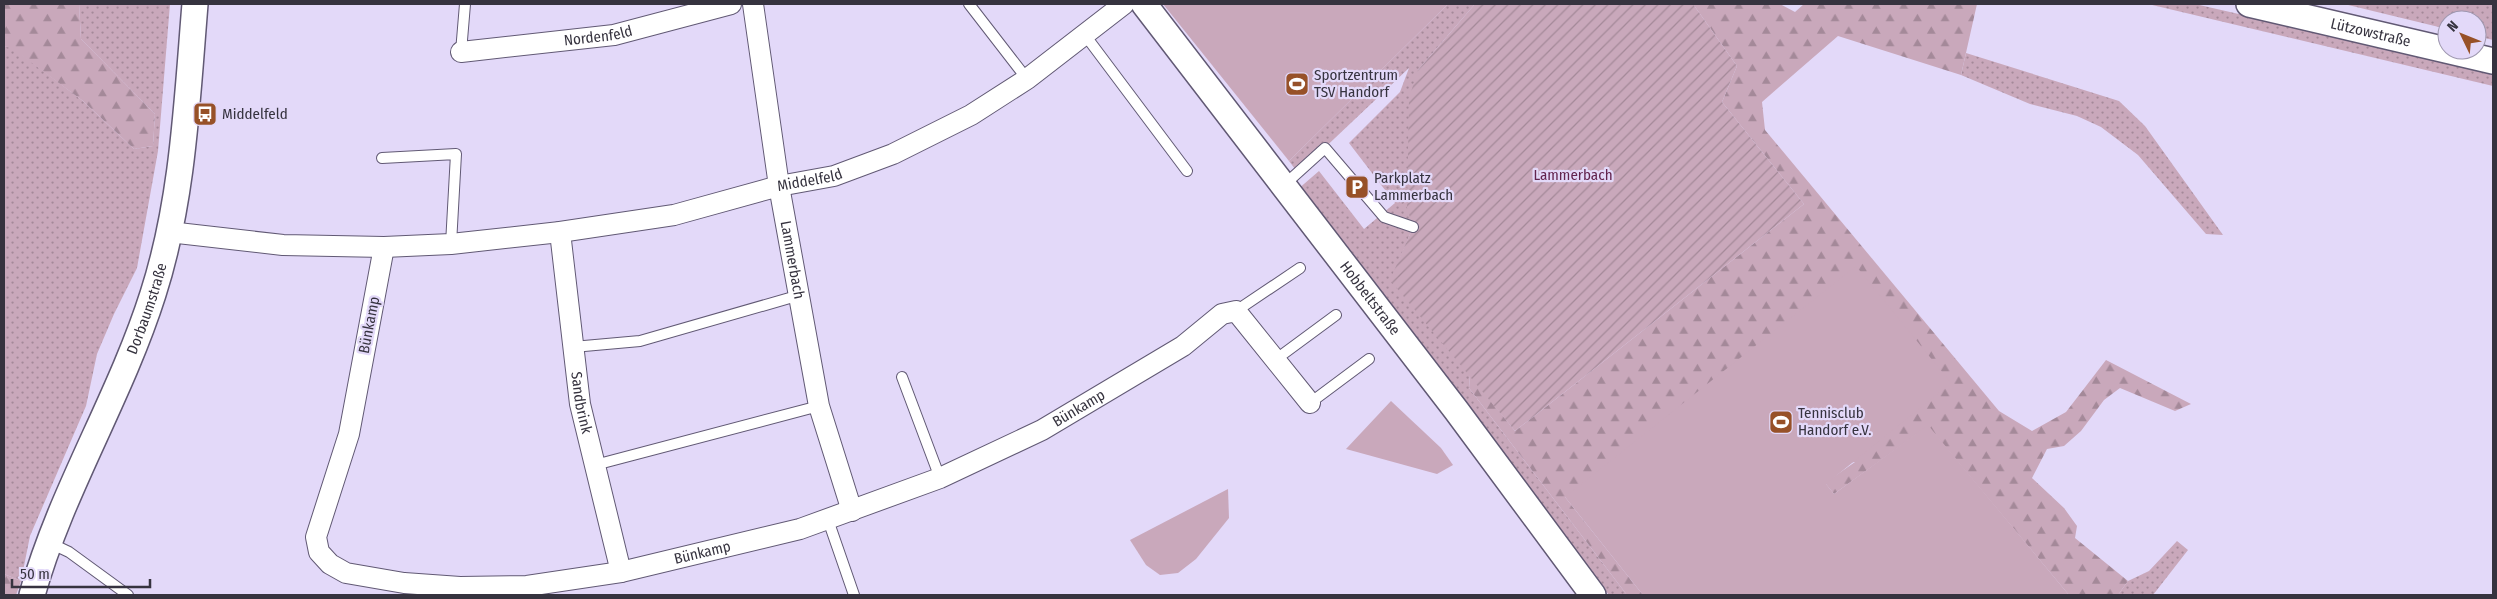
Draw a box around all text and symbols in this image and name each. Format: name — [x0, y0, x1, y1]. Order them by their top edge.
north arrow — [2437, 10, 2487, 60]
street label: Lützowstraße — [2329, 14, 2413, 50]
text: N — [2444, 18, 2462, 35]
street label: Nordenfeld — [563, 22, 634, 50]
place label: Sportzentrum TSV Handorf — [1314, 66, 1398, 101]
sports icon: Sportzentrum TSV Handorf — [1284, 71, 1310, 97]
bus stop icon: Middelfeld — [192, 101, 218, 127]
place label: Middelfeld — [222, 105, 288, 123]
street label: Middelfeld — [776, 165, 845, 195]
park label: Lammerbach — [1533, 166, 1613, 184]
place label: Parkplatz Lammerbach — [1374, 169, 1453, 204]
parking icon: Parkplatz Lammerbach — [1344, 174, 1370, 200]
street label: Lammerbach — [777, 219, 808, 301]
street label: Hobbeltstraße — [1336, 258, 1404, 339]
street label: Dorbaumstraße — [123, 261, 171, 357]
street label: Bünkamp — [355, 295, 383, 355]
street label: Sandbrink — [567, 371, 596, 435]
street label: Bünkamp — [1049, 386, 1108, 431]
place label: Tennisclub Handorf e.V. — [1798, 404, 1871, 439]
sports icon: Tennisclub Handorf e.V. — [1768, 409, 1794, 435]
street label: Bünkamp — [672, 537, 732, 568]
scale bar — [12, 556, 150, 588]
text: 50 m — [20, 565, 50, 583]

